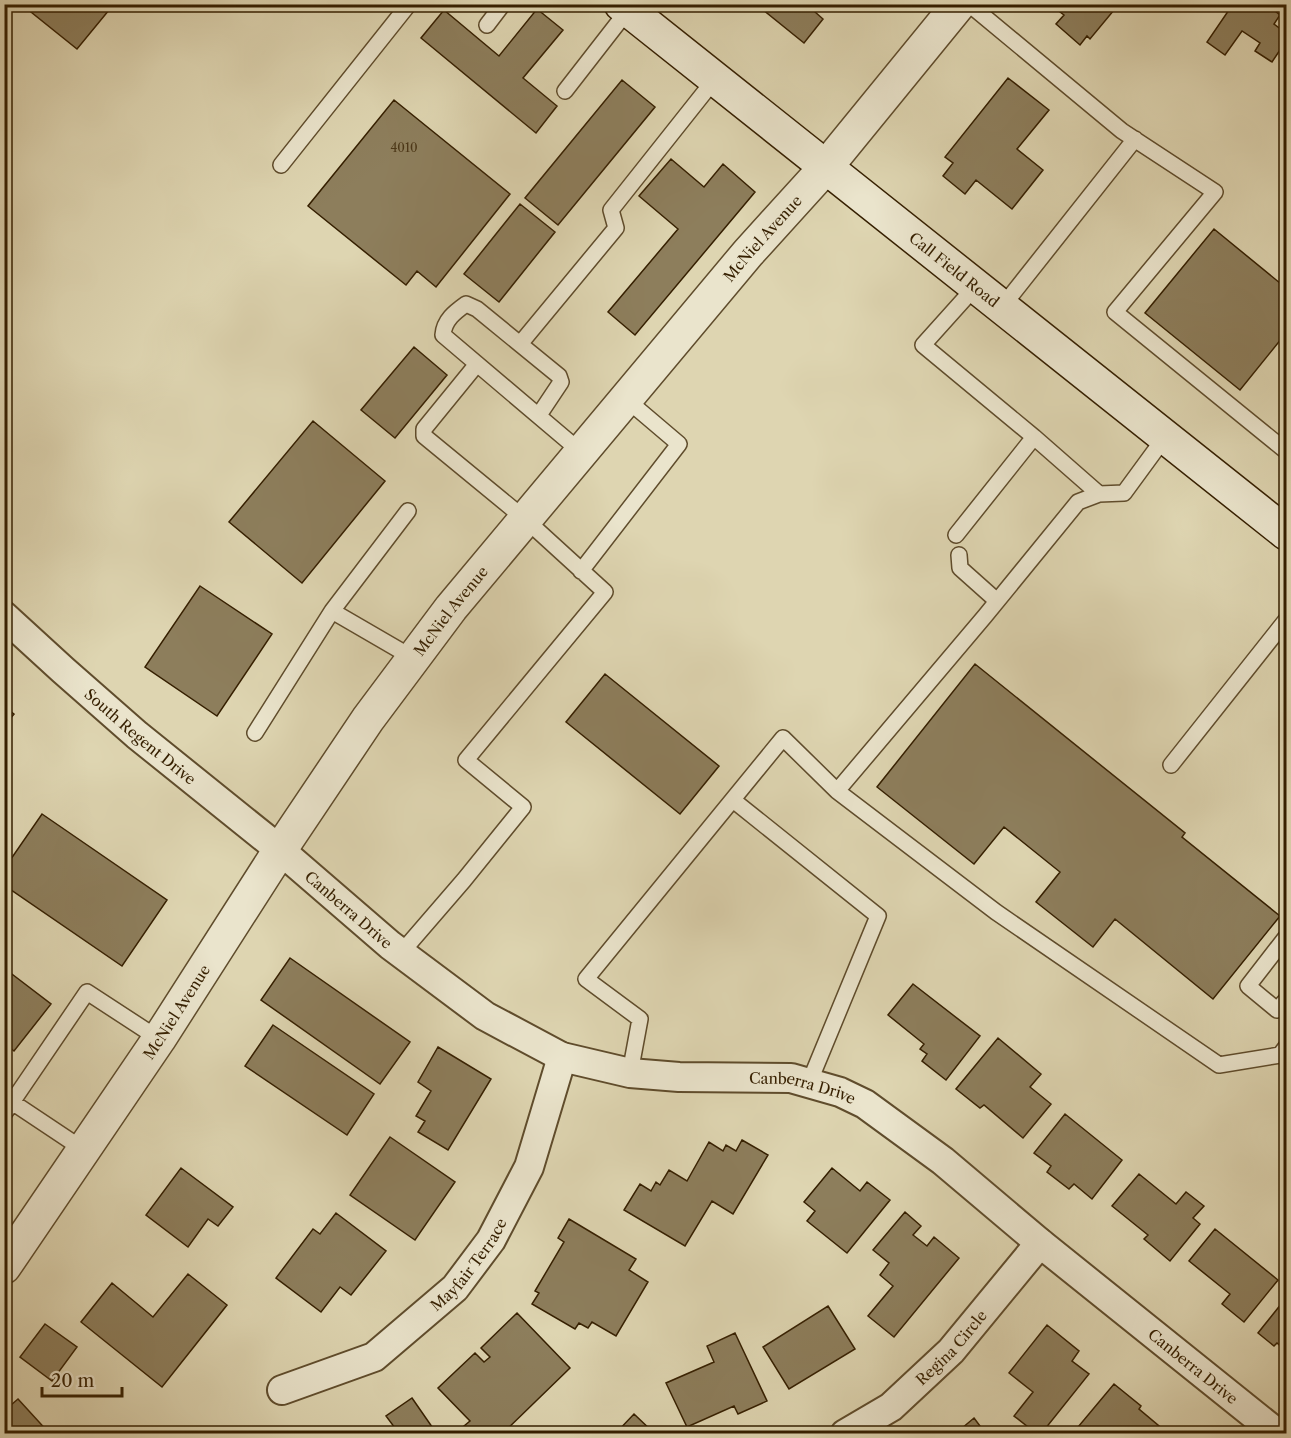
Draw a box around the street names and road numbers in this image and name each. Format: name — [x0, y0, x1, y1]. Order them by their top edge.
street label: McNiel Avenue — [719, 191, 806, 285]
street label: Call Field Road — [905, 228, 1003, 311]
street label: McNiel Avenue — [409, 562, 492, 659]
street label: South Regent Drive — [81, 684, 200, 788]
street label: Canberra Drive — [301, 866, 397, 953]
street label: McNiel Avenue — [139, 961, 214, 1063]
street label: Canberra Drive — [749, 1068, 859, 1108]
street label: Mayfair Terrace — [426, 1215, 510, 1315]
street label: Regina Circle — [911, 1306, 990, 1389]
street label: Canberra Drive — [1145, 1324, 1242, 1408]

